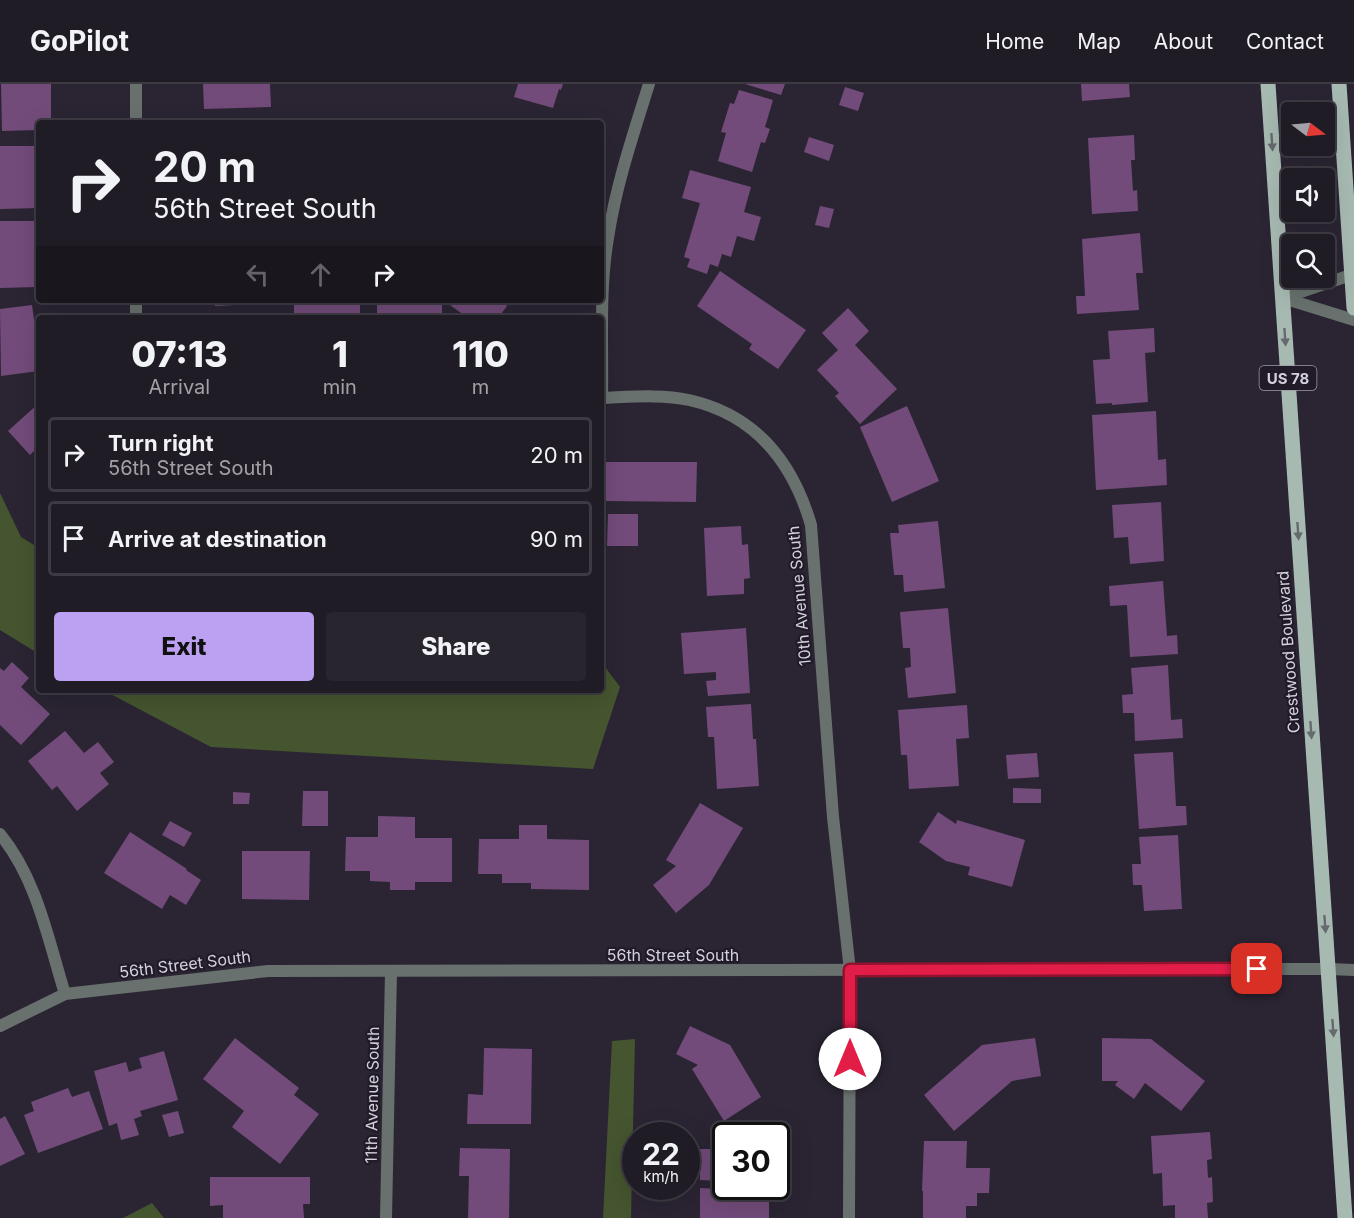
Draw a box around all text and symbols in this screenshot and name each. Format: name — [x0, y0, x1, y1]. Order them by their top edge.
text: GoPilot — [30, 24, 129, 58]
text: Home — [985, 29, 1044, 54]
text: Map — [1077, 29, 1121, 54]
text: About — [1154, 29, 1213, 54]
text: Contact — [1246, 29, 1324, 54]
north arrow — [1281, 102, 1335, 156]
map controls — [1281, 102, 1335, 288]
one-way arrow — [1267, 133, 1276, 152]
text: 20 m — [153, 141, 256, 192]
icon: right — [54, 144, 132, 222]
button: sound — [1281, 168, 1335, 222]
text: 56th Street South — [153, 192, 377, 225]
button: search — [1281, 234, 1335, 288]
icon: left — [241, 258, 274, 291]
icon: ahead — [304, 258, 337, 291]
icon: right — [367, 258, 400, 291]
one-way arrow — [1280, 327, 1290, 346]
text: 07:13 — [131, 332, 228, 376]
text: 1 — [332, 332, 348, 376]
text: 110 — [452, 332, 509, 376]
road number: US 78 — [1260, 366, 1316, 390]
text: Arrival — [149, 375, 210, 399]
text: min — [323, 375, 357, 399]
text: m — [472, 375, 489, 399]
text: Turn right — [108, 430, 214, 456]
icon: right — [57, 438, 90, 471]
text: 20 m — [530, 442, 583, 468]
text: 56th Street South — [108, 456, 274, 480]
icon: arrive — [57, 522, 90, 555]
one-way arrow — [1293, 522, 1303, 541]
street label: 10th Avenue South — [783, 525, 815, 667]
text: Arrive at destination — [108, 526, 327, 552]
text: 90 m — [530, 526, 583, 552]
street label: Crestwood Boulevard — [1272, 570, 1304, 734]
button: Exit — [54, 612, 314, 681]
button: Share — [326, 612, 586, 681]
one-way arrow — [1307, 720, 1316, 739]
one-way arrow — [1320, 915, 1329, 934]
pin — [1231, 943, 1282, 994]
street label: 56th Street South — [607, 945, 739, 965]
street label: 56th Street South — [118, 946, 252, 982]
icon: arrive — [1240, 952, 1273, 985]
one-way arrow — [1328, 1018, 1337, 1037]
street label: 11th Avenue South — [361, 1026, 383, 1164]
position arrow — [818, 1027, 882, 1091]
speed limit sign: 30 — [712, 1122, 790, 1200]
text: 22 — [642, 1136, 680, 1172]
text: km/h — [643, 1167, 679, 1186]

